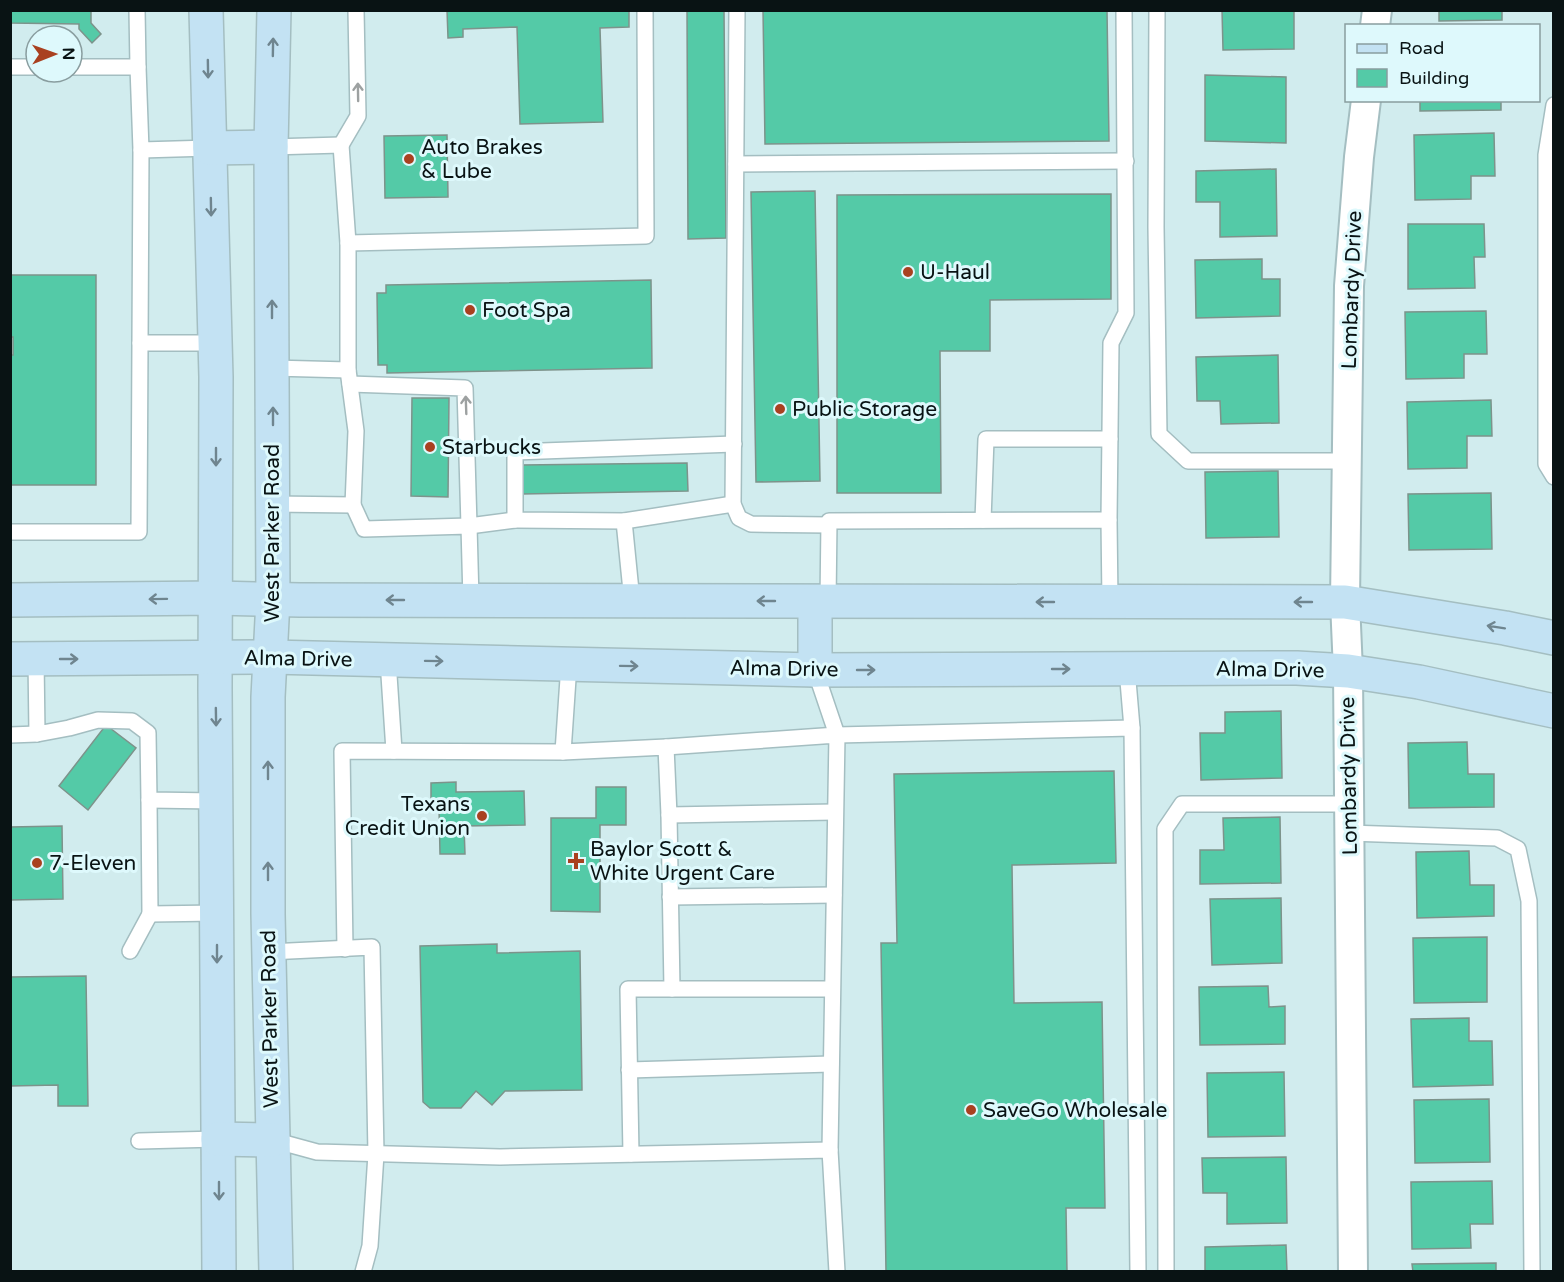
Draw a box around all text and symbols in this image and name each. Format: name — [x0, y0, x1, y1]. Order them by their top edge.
north arrow — [24, 24, 84, 84]
legend — [1345, 24, 1540, 102]
one-way arrow — [267, 37, 279, 57]
text: Road — [1399, 37, 1444, 59]
text: N — [58, 47, 78, 60]
one-way arrow — [202, 58, 214, 78]
text: Building — [1399, 67, 1469, 89]
one-way arrow — [352, 82, 363, 102]
place label: Auto Brakes & Lube — [421, 135, 543, 184]
marker: Auto Brakes & Lube — [402, 152, 416, 166]
one-way arrow — [206, 196, 217, 216]
street label: Lombardy Drive — [1337, 210, 1367, 370]
place label: U-Haul — [920, 260, 990, 285]
marker: U-Haul — [901, 265, 915, 279]
place label: Foot Spa — [482, 298, 571, 323]
one-way arrow — [266, 300, 278, 320]
marker: Foot Spa — [463, 303, 477, 317]
one-way arrow — [460, 395, 471, 415]
place label: Public Storage — [792, 397, 937, 422]
marker: Public Storage — [773, 402, 787, 416]
one-way arrow — [267, 406, 279, 426]
place label: Starbucks — [442, 435, 541, 460]
marker: Starbucks — [423, 440, 437, 454]
street label: West Parker Road — [260, 444, 285, 622]
one-way arrow — [210, 446, 222, 466]
one-way arrow — [148, 593, 168, 605]
one-way arrow — [385, 594, 405, 606]
one-way arrow — [757, 595, 777, 607]
one-way arrow — [1036, 596, 1056, 608]
one-way arrow — [1294, 596, 1314, 608]
one-way arrow — [1487, 621, 1507, 632]
street label: Alma Drive — [243, 646, 353, 672]
one-way arrow — [58, 653, 78, 665]
one-way arrow — [424, 655, 444, 667]
street label: Alma Drive — [729, 656, 839, 682]
street label: Alma Drive — [1215, 657, 1325, 683]
one-way arrow — [619, 660, 638, 671]
one-way arrow — [1050, 663, 1070, 675]
one-way arrow — [855, 664, 875, 676]
street label: Lombardy Drive — [1335, 696, 1363, 856]
one-way arrow — [210, 706, 221, 726]
one-way arrow — [262, 760, 274, 780]
place label: Texans Credit Union — [345, 792, 470, 841]
marker: Texans Credit Union — [475, 809, 489, 823]
place label: Baylor Scott & White Urgent Care — [590, 837, 775, 886]
place label: 7-Eleven — [49, 851, 136, 876]
marker: Baylor Scott & White Urgent Care — [567, 852, 585, 870]
marker: 7-Eleven — [30, 856, 44, 870]
one-way arrow — [262, 861, 274, 881]
street label: West Parker Road — [256, 930, 284, 1108]
one-way arrow — [211, 943, 223, 963]
place label: SaveGo Wholesale — [983, 1098, 1167, 1123]
marker: SaveGo Wholesale — [964, 1103, 978, 1117]
one-way arrow — [213, 1180, 225, 1200]

